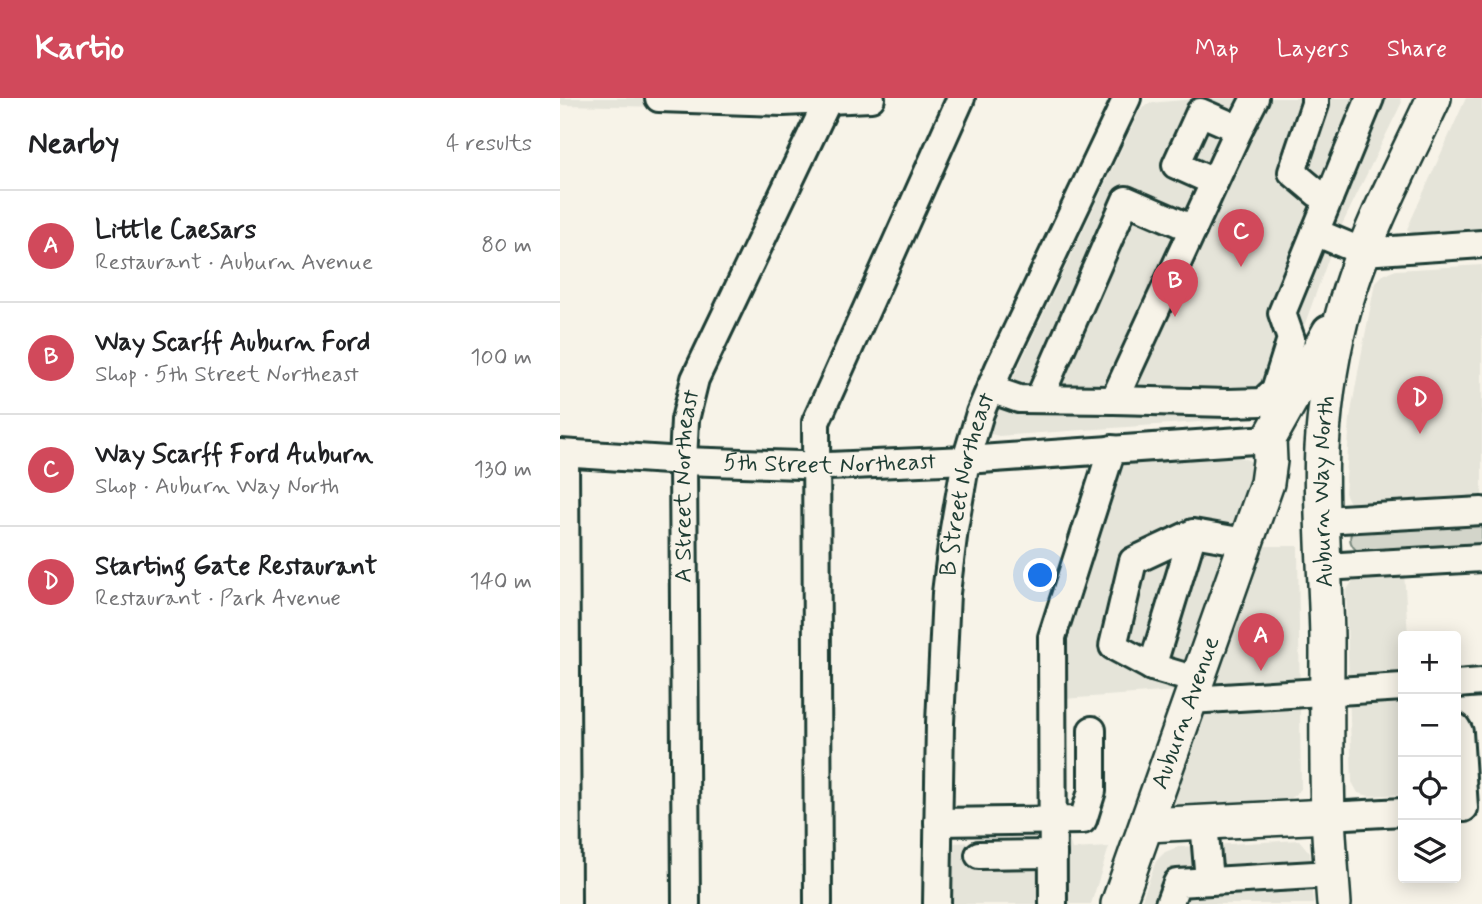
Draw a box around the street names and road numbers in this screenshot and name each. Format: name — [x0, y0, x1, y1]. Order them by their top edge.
street label: A Street Northeast — [667, 386, 708, 583]
street label: B Street Northeast — [933, 387, 1003, 578]
street label: Auburn Way North — [1306, 393, 1342, 588]
street label: 5th Street Northeast — [723, 446, 937, 482]
street label: Auburn Avenue — [1144, 632, 1227, 793]

